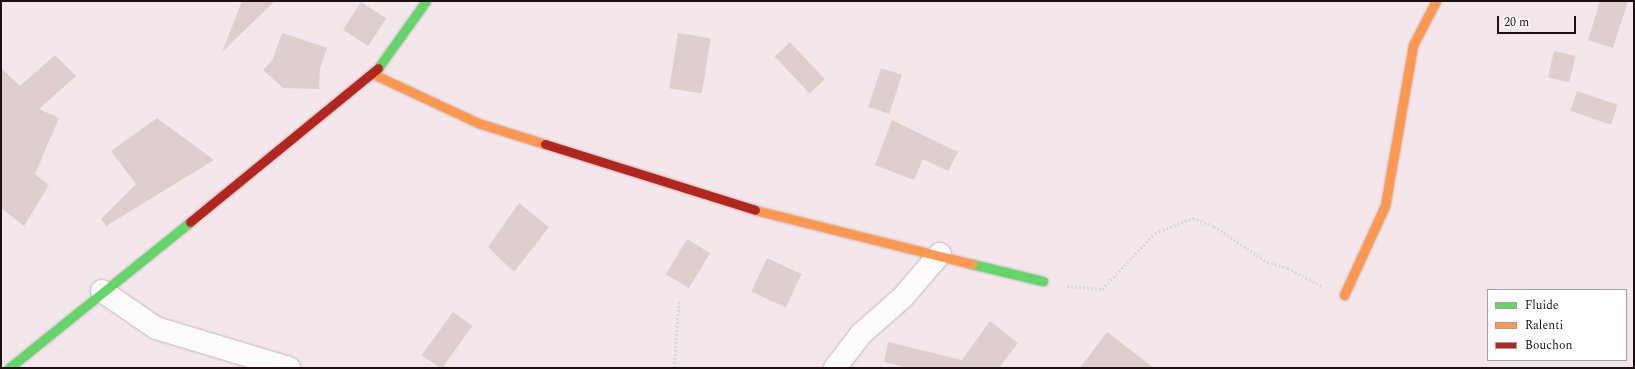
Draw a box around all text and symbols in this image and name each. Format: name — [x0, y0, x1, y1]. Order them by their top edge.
scale bar — [1499, 8, 1578, 34]
text: 20 m — [1504, 13, 1529, 32]
legend — [1487, 289, 1627, 361]
text: Fluide — [1525, 296, 1559, 315]
text: Ralenti — [1525, 316, 1563, 335]
text: Bouchon — [1525, 336, 1572, 355]

